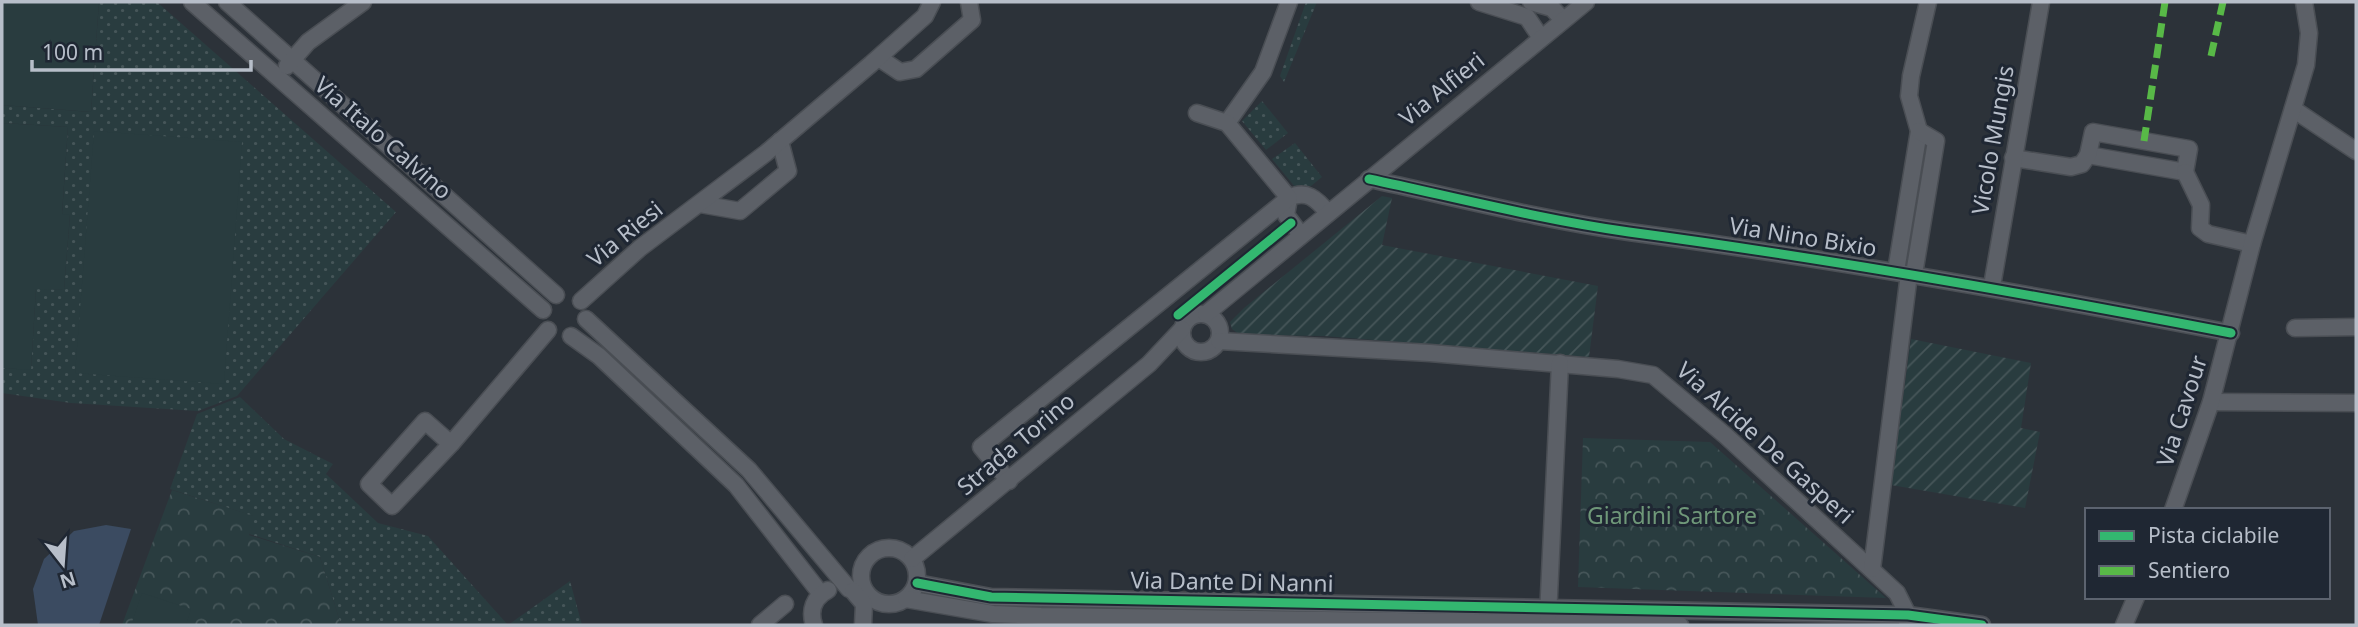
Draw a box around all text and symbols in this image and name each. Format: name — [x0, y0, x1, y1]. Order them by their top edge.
scale bar — [32, 28, 250, 72]
text: 100 m — [42, 38, 103, 66]
street label: Via Alfieri — [1392, 44, 1491, 133]
street label: Vicolo Mungis — [1963, 63, 2021, 217]
street label: Via Italo Calvino — [308, 69, 459, 206]
street label: Via Riesi — [580, 193, 669, 274]
street label: Via Nino Bixio — [1727, 209, 1879, 263]
street label: Via Cavour — [2148, 350, 2214, 470]
street label: Via Alcide De Gasperi — [1670, 354, 1861, 531]
street label: Strada Torino — [950, 385, 1081, 502]
park label: Giardini Sartore — [1587, 499, 1757, 531]
legend — [2085, 508, 2330, 599]
text: Pista ciclabile — [2148, 521, 2279, 549]
north arrow — [28, 529, 98, 599]
text: Sentiero — [2148, 556, 2230, 584]
street label: Via Dante Di Nanni — [1130, 563, 1334, 599]
text: N — [57, 566, 79, 595]

